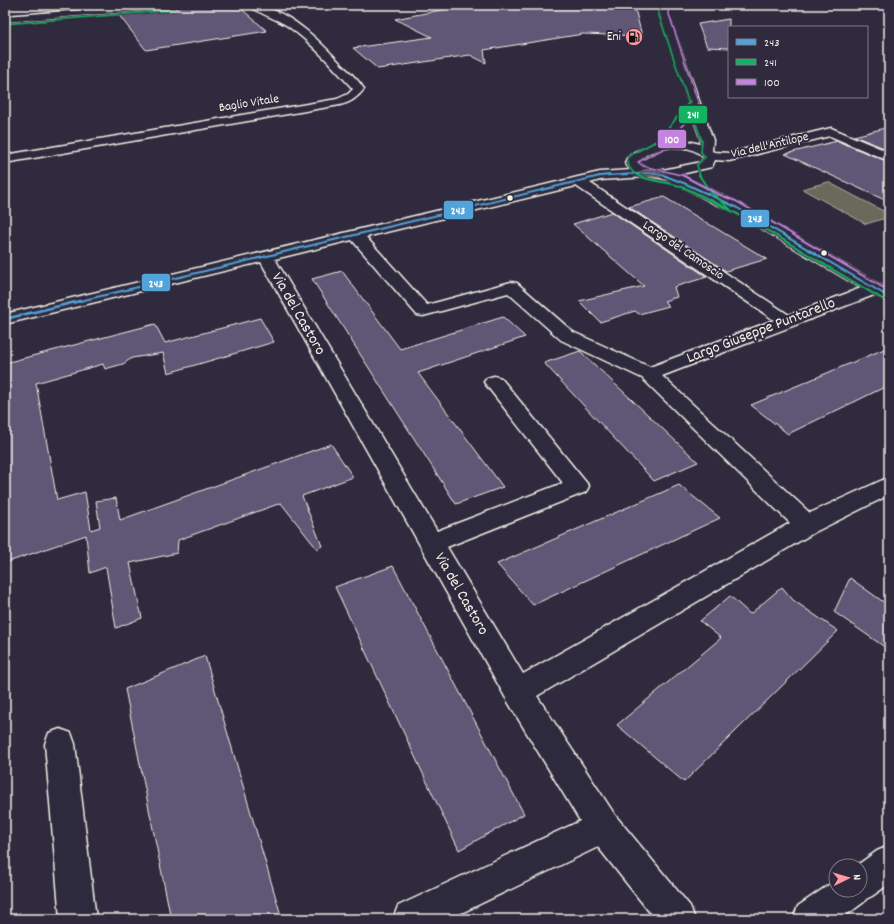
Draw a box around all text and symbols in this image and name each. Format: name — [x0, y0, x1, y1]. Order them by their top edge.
legend — [728, 26, 868, 98]
fuel station icon: Eni — [624, 27, 644, 47]
place label: Eni — [607, 28, 622, 47]
text: 243 — [764, 35, 780, 52]
text: 241 — [764, 55, 777, 72]
text: 100 — [764, 75, 780, 92]
street label: Baglio Vitale — [218, 90, 281, 118]
line badge: 241 — [678, 105, 708, 124]
text: 241 — [687, 108, 699, 124]
street label: Via dell'Antilope — [729, 128, 811, 164]
line badge: 100 — [657, 129, 687, 149]
text: 100 — [665, 133, 679, 149]
unlabelled marker — [505, 193, 515, 203]
line badge: 243 — [443, 200, 474, 220]
text: 243 — [451, 204, 465, 220]
line badge: 243 — [740, 209, 770, 228]
text: 243 — [748, 212, 762, 228]
street label: Largo del Camoscio — [638, 217, 728, 285]
unlabelled marker — [819, 248, 829, 258]
street label: Via del Castoro — [265, 268, 331, 360]
line badge: 243 — [141, 273, 171, 292]
text: 243 — [149, 277, 163, 293]
street label: Largo Giuseppe Puntarello — [683, 292, 839, 370]
street label: Via del Castoro — [428, 548, 494, 640]
north arrow — [828, 858, 868, 898]
text: N — [848, 874, 864, 881]

